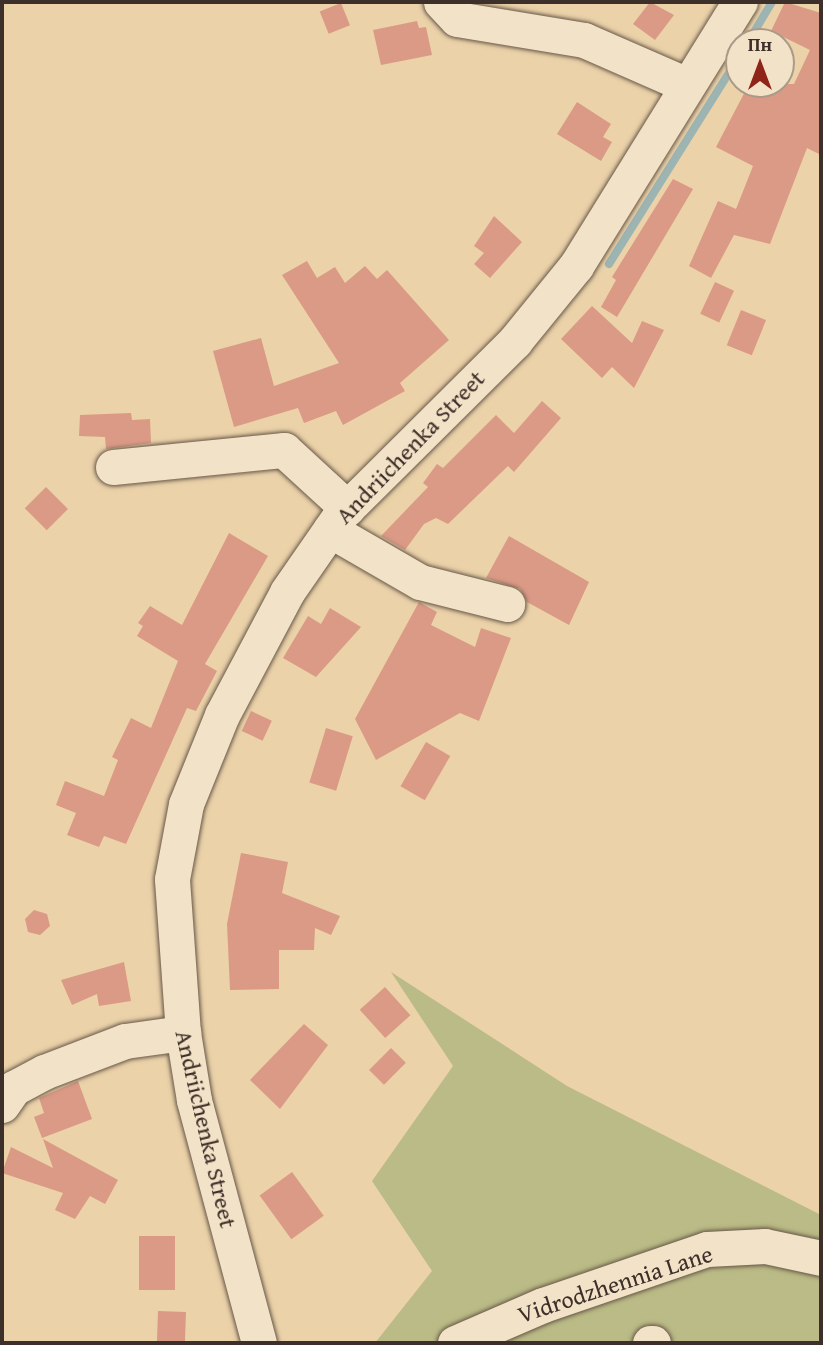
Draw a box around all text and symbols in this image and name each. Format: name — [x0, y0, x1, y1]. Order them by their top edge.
north arrow — [725, 28, 795, 98]
text: Пн — [748, 30, 772, 58]
street label: Andriichenka Street — [329, 364, 491, 530]
street label: Andriichenka Street — [169, 1027, 243, 1231]
street label: Vidrodzhennia Lane — [514, 1239, 716, 1329]

